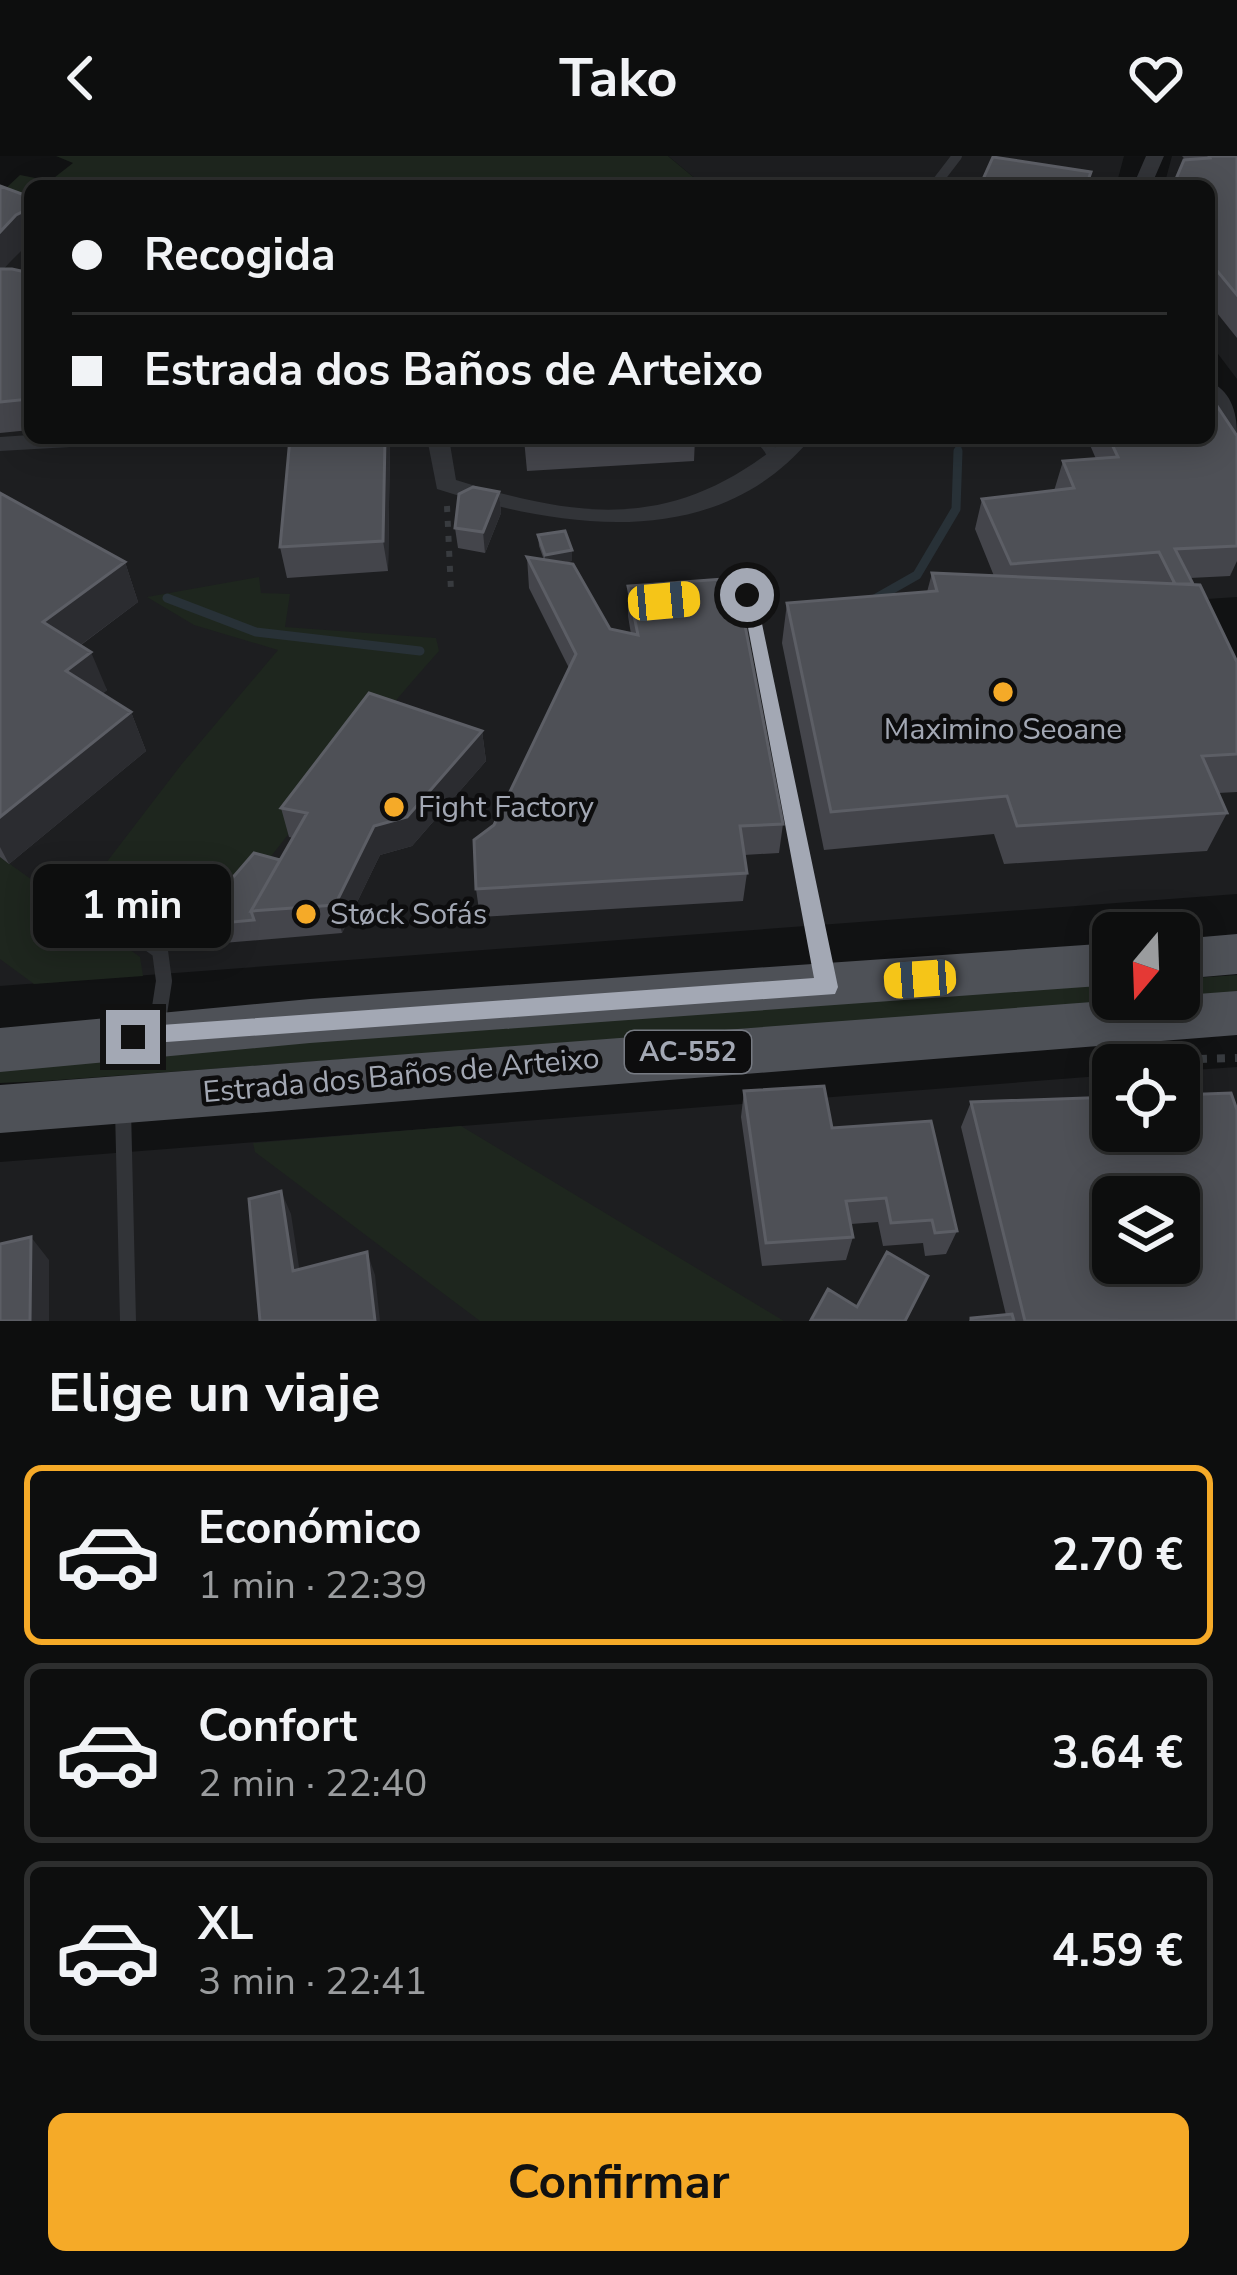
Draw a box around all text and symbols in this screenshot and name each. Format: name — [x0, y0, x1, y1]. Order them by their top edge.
text: Tako — [559, 41, 678, 115]
icon: back — [48, 45, 114, 111]
icon: heart — [1123, 45, 1189, 111]
text: Recogida — [144, 225, 336, 286]
text: Estrada dos Baños de Arteixo — [144, 340, 763, 401]
route start — [720, 568, 774, 622]
car — [627, 580, 701, 622]
marker: Maximino Seoane — [990, 679, 1016, 705]
place label: Maximino Seoane — [884, 709, 1122, 750]
place label: Fight Factory — [418, 787, 595, 828]
marker: Fight Factory — [381, 794, 407, 820]
callout: 1 min — [34, 863, 232, 947]
text: 1 min — [82, 879, 182, 932]
place label: Støck Sofás — [330, 894, 487, 935]
marker: Støck Sofás — [293, 901, 319, 927]
north arrow — [1092, 912, 1200, 1020]
map controls — [1092, 912, 1200, 1284]
car — [883, 959, 957, 999]
route end — [106, 1010, 160, 1064]
road number: AC-552 — [625, 1031, 751, 1073]
street label: Estrada dos Baños de Arteixo — [201, 1038, 601, 1113]
button: locate — [1092, 1044, 1200, 1152]
button: layers — [1092, 1176, 1200, 1284]
text: Elige un viaje — [48, 1356, 380, 1430]
text: Económico — [198, 1498, 421, 1559]
icon: car — [54, 1501, 162, 1609]
text: 2.70 € — [1052, 1525, 1183, 1586]
text: 1 min · 22:39 — [198, 1559, 427, 1612]
text: Confort — [198, 1696, 357, 1757]
icon: car — [54, 1699, 162, 1807]
text: 3.64 € — [1052, 1723, 1183, 1784]
text: 2 min · 22:40 — [198, 1757, 427, 1810]
text: XL — [198, 1894, 254, 1955]
icon: car — [54, 1897, 162, 2005]
text: 4.59 € — [1052, 1921, 1183, 1982]
text: 3 min · 22:41 — [198, 1955, 427, 2008]
button: Confirmar — [48, 2113, 1189, 2251]

